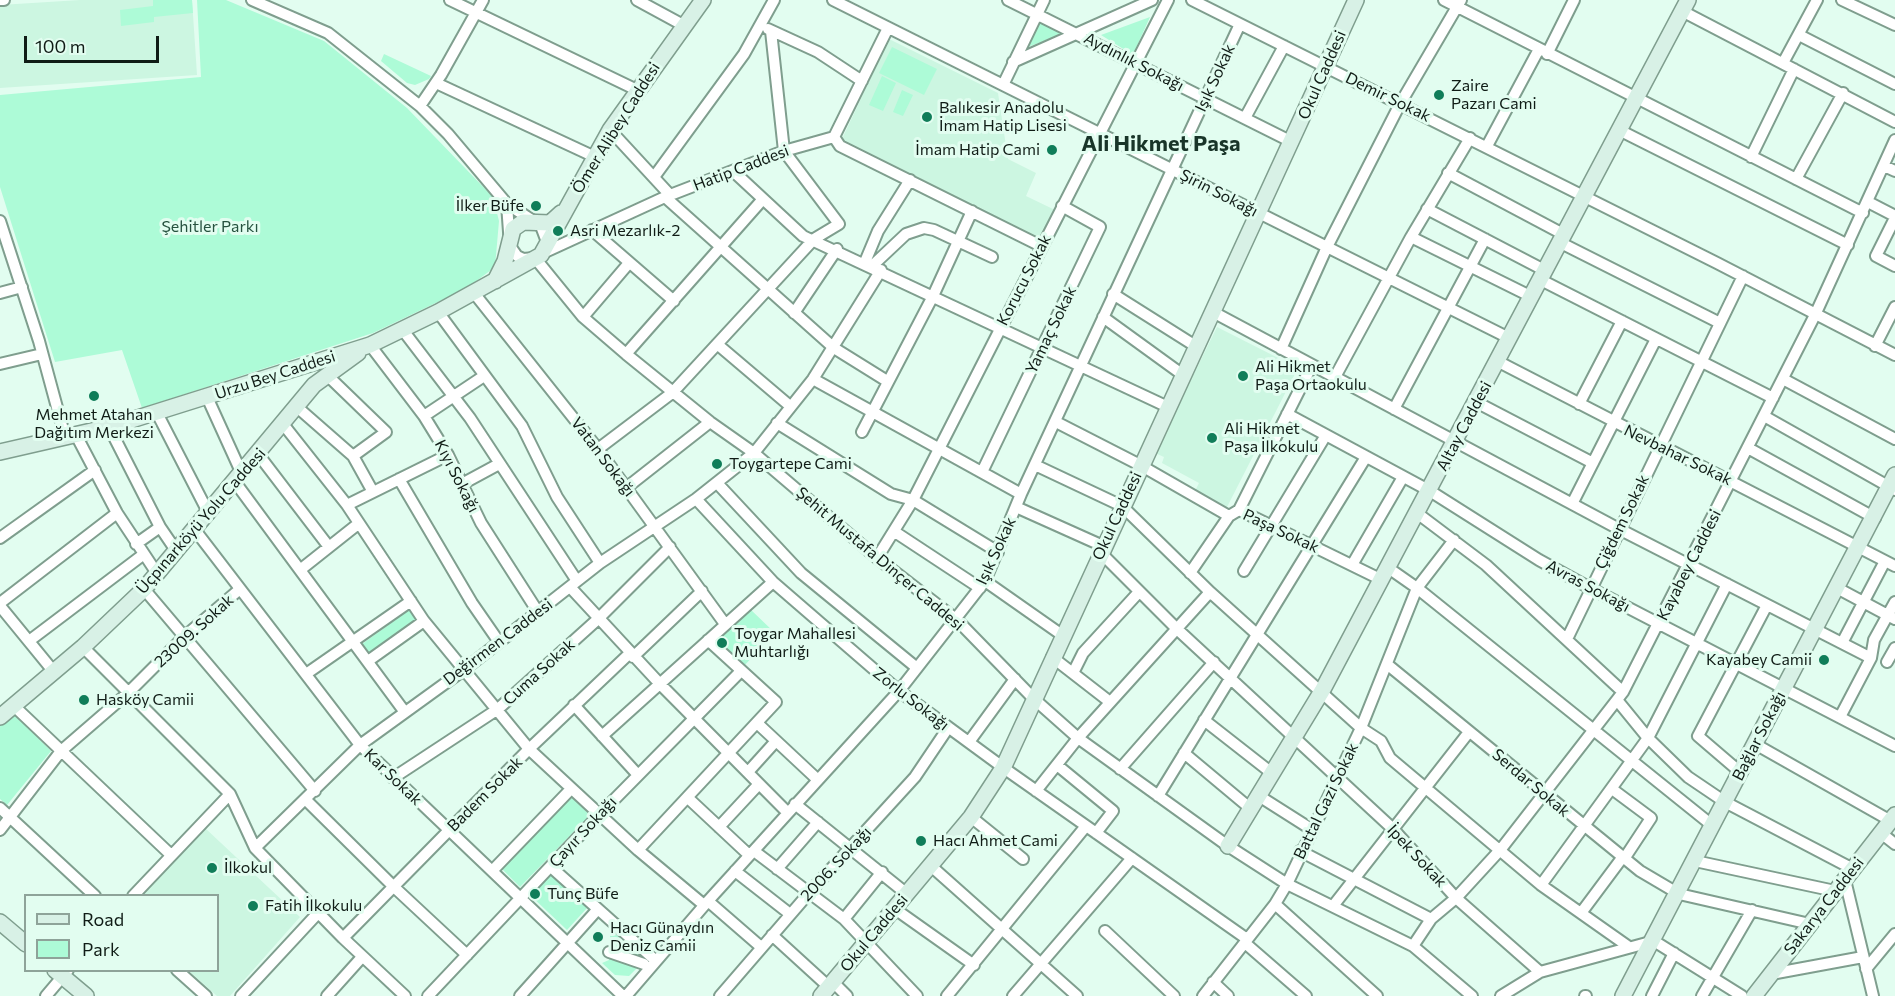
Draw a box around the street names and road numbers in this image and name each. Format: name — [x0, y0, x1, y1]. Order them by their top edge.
street label: Okul Caddesi — [1294, 27, 1350, 123]
street label: Aydınlık Sokağı — [1081, 29, 1187, 95]
street label: Işık Sokak — [1191, 41, 1239, 115]
street label: Ömer Alibey Caddesi — [568, 59, 664, 197]
street label: Demir Sokak — [1342, 68, 1434, 126]
street label: Hatip Caddesi — [690, 141, 792, 195]
street label: Şirin Sokağı — [1177, 165, 1261, 221]
street label: Korucu Sokak — [993, 231, 1055, 329]
street label: Yamaç Sokak — [1022, 283, 1080, 377]
street label: Urzu Bey Caddesi — [212, 346, 338, 404]
street label: Altay Caddesi — [1432, 378, 1496, 474]
street label: Vatan Sokağı — [567, 414, 639, 500]
street label: Nevbahar Sokak — [1621, 421, 1735, 489]
street label: Kıyı Sokağı — [430, 436, 484, 516]
street label: Üçpınarköyü Yolu Caddesi — [132, 444, 270, 598]
street label: Okul Caddesi — [1088, 469, 1146, 563]
street label: Çiğdem Sokak — [1591, 472, 1653, 572]
street label: Şehit Mustafa Dinçer Caddesi — [792, 483, 968, 635]
street label: Paşa Sokak — [1240, 505, 1322, 557]
street label: Kayabey Caddesi — [1653, 506, 1725, 624]
street label: Işık Sokak — [972, 514, 1020, 588]
street label: Avras Sokağı — [1543, 556, 1633, 616]
street label: 23009. Sokak — [150, 590, 238, 672]
street label: Değirmen Caddesi — [440, 595, 556, 689]
street label: Cuma Sokak — [499, 635, 579, 709]
street label: Zorlu Sokağı — [869, 663, 953, 735]
street label: Bağlar Sokağı — [1728, 688, 1790, 784]
street label: Battal Gazi Sokak — [1289, 740, 1363, 862]
street label: Kar Sokak — [360, 745, 426, 809]
street label: Serdar Sokak — [1488, 745, 1574, 821]
street label: Badem Sokak — [444, 753, 526, 835]
street label: Çayır Sokağı — [545, 793, 621, 871]
street label: İpek Sokak — [1383, 821, 1451, 891]
street label: 2006. Sokağı — [797, 823, 875, 905]
street label: Sakarya Caddesi — [1780, 853, 1868, 959]
street label: Okul Caddesi — [836, 890, 912, 976]

